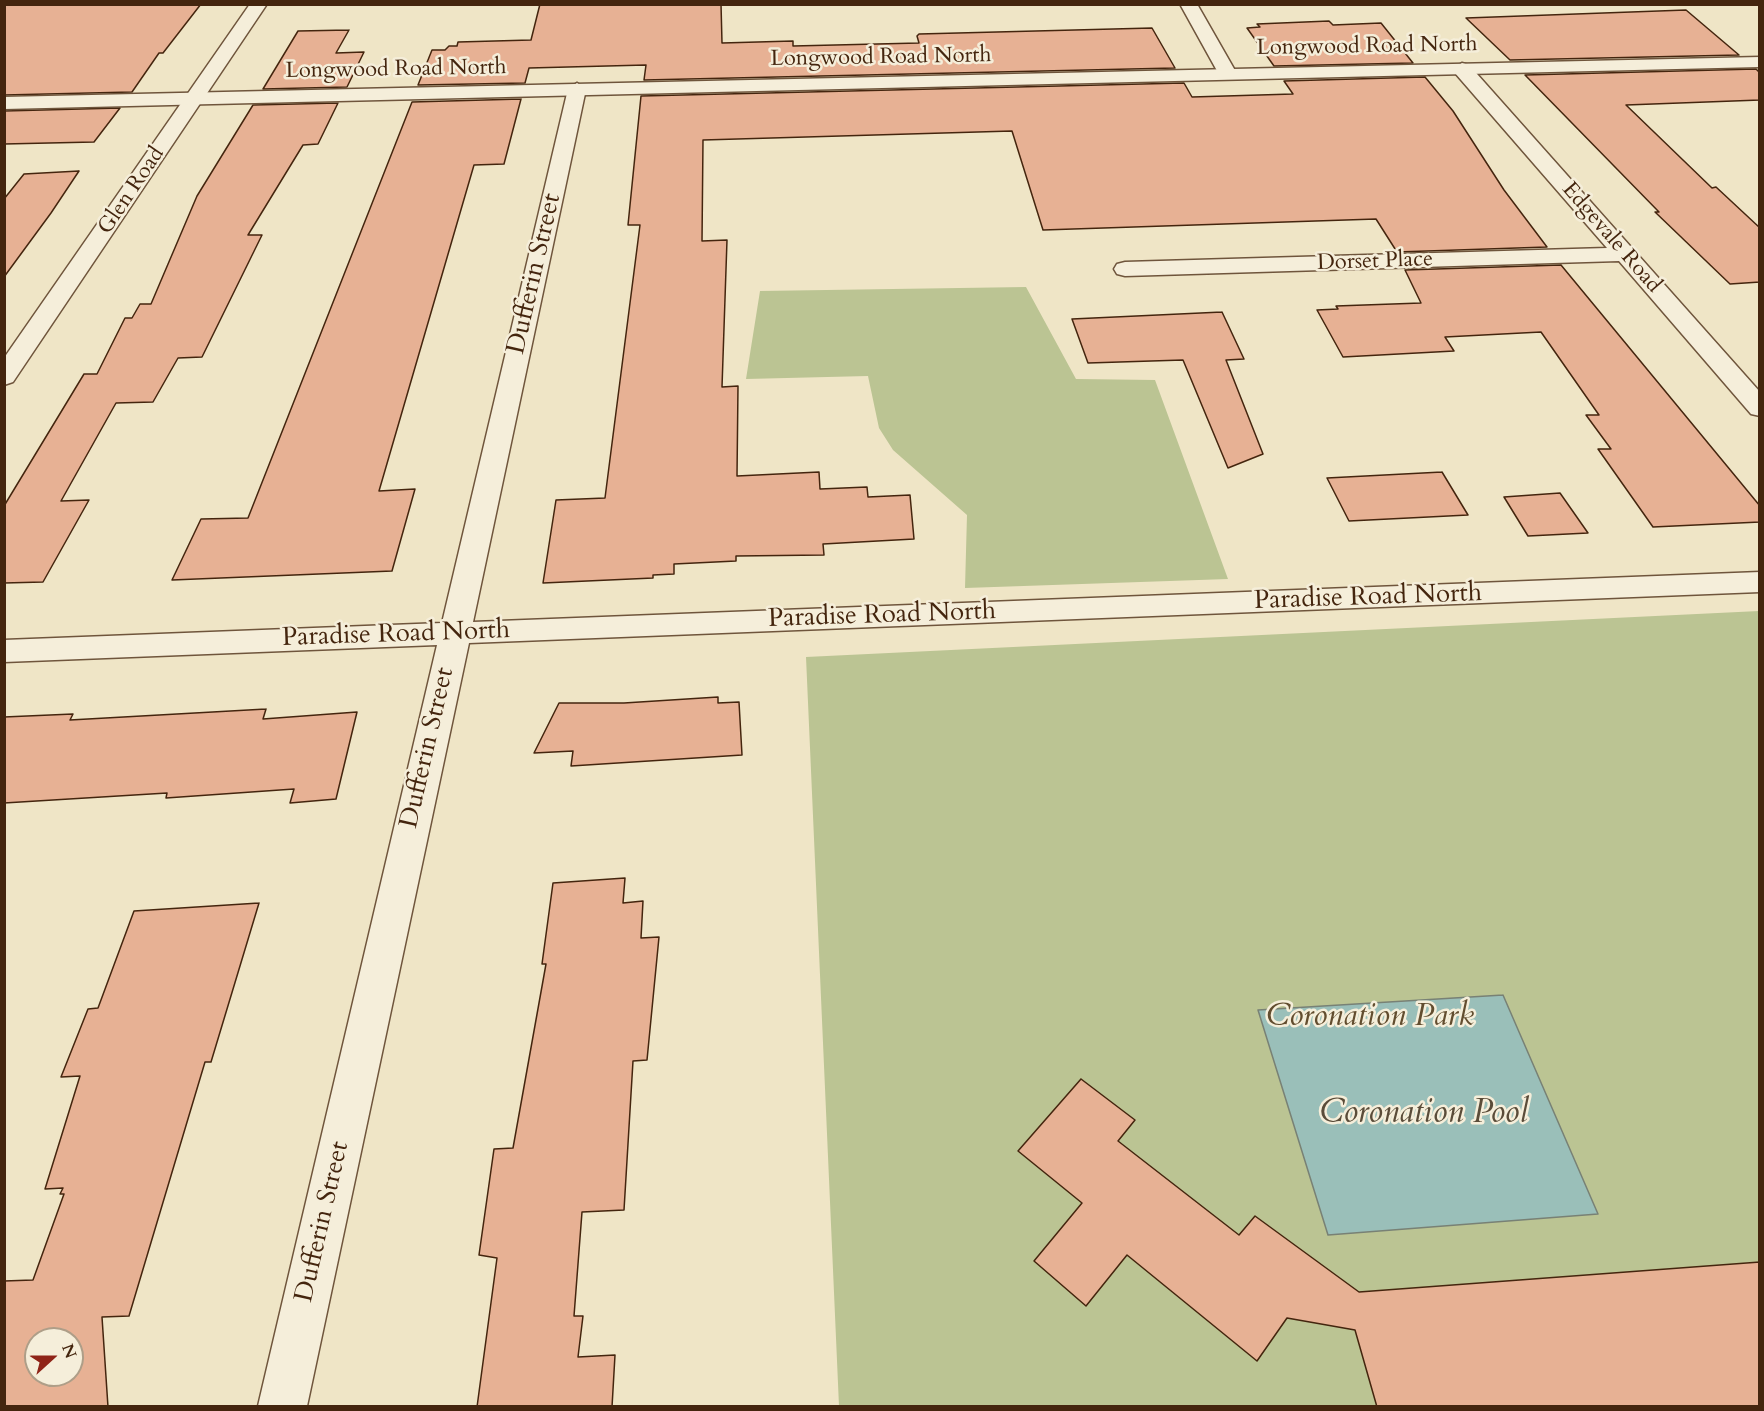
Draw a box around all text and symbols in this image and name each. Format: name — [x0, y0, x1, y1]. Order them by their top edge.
street label: Longwood Road North — [1256, 32, 1478, 62]
street label: Longwood Road North — [770, 43, 992, 73]
street label: Longwood Road North — [285, 55, 507, 85]
street label: Glen Road — [93, 142, 171, 240]
street label: Edgevale Road — [1556, 177, 1666, 299]
street label: Dufferin Street — [501, 191, 569, 357]
street label: Dorset Place — [1317, 247, 1433, 277]
street label: Paradise Road North — [1253, 578, 1483, 618]
street label: Paradise Road North — [767, 596, 997, 636]
street label: Paradise Road North — [281, 615, 511, 655]
street label: Dufferin Street — [394, 665, 462, 831]
park label: Coronation Park — [1266, 999, 1474, 1037]
water label: Coronation Pool — [1320, 1094, 1528, 1134]
street label: Dufferin Street — [289, 1139, 357, 1305]
north arrow — [24, 1327, 84, 1387]
text: N — [56, 1341, 82, 1362]

